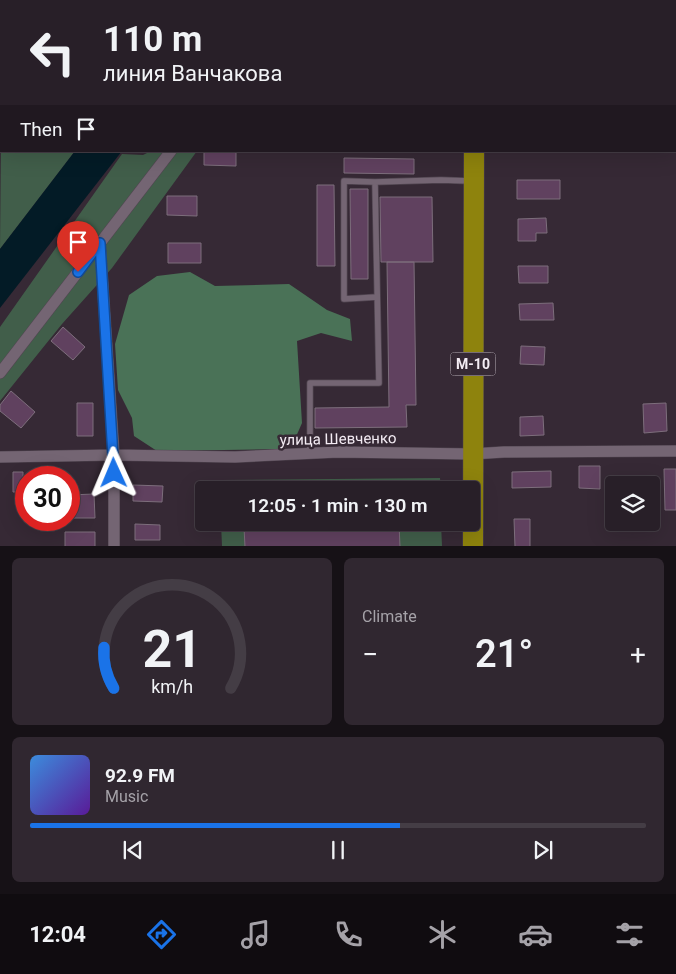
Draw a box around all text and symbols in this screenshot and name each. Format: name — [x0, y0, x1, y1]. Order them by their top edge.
text: 110 m — [103, 19, 202, 60]
icon: left — [20, 20, 85, 85]
text: линия Ванчакова — [103, 61, 282, 86]
icon: arrive — [72, 115, 100, 143]
text: Then — [20, 118, 62, 141]
pin — [57, 221, 99, 272]
icon: arrive — [64, 228, 92, 256]
road number: М-10 — [450, 352, 496, 376]
street label: улица Шевченко — [279, 429, 397, 449]
position arrow — [87, 446, 139, 498]
speed limit sign: 30 — [15, 466, 80, 531]
map controls — [605, 476, 660, 531]
button: layers — [605, 476, 660, 531]
text: 12:05 · 1 min · 130 m — [247, 494, 428, 517]
text: Climate — [362, 607, 417, 626]
text: 21 — [142, 619, 202, 680]
text: 21° — [475, 632, 533, 676]
text: − — [362, 638, 378, 671]
text: + — [630, 638, 646, 671]
text: km/h — [151, 676, 193, 697]
text: 92.9 FM — [105, 764, 175, 787]
text: Music — [105, 787, 148, 806]
icon: previous — [119, 836, 147, 864]
icon: pause — [324, 836, 352, 864]
icon: next — [529, 836, 557, 864]
icon: directions — [144, 917, 179, 952]
icon: music — [238, 917, 273, 952]
icon: phone — [331, 917, 366, 952]
icon: climate — [425, 917, 460, 952]
icon: car — [518, 917, 553, 952]
icon: filters — [612, 917, 647, 952]
text: 12:04 — [29, 922, 86, 947]

